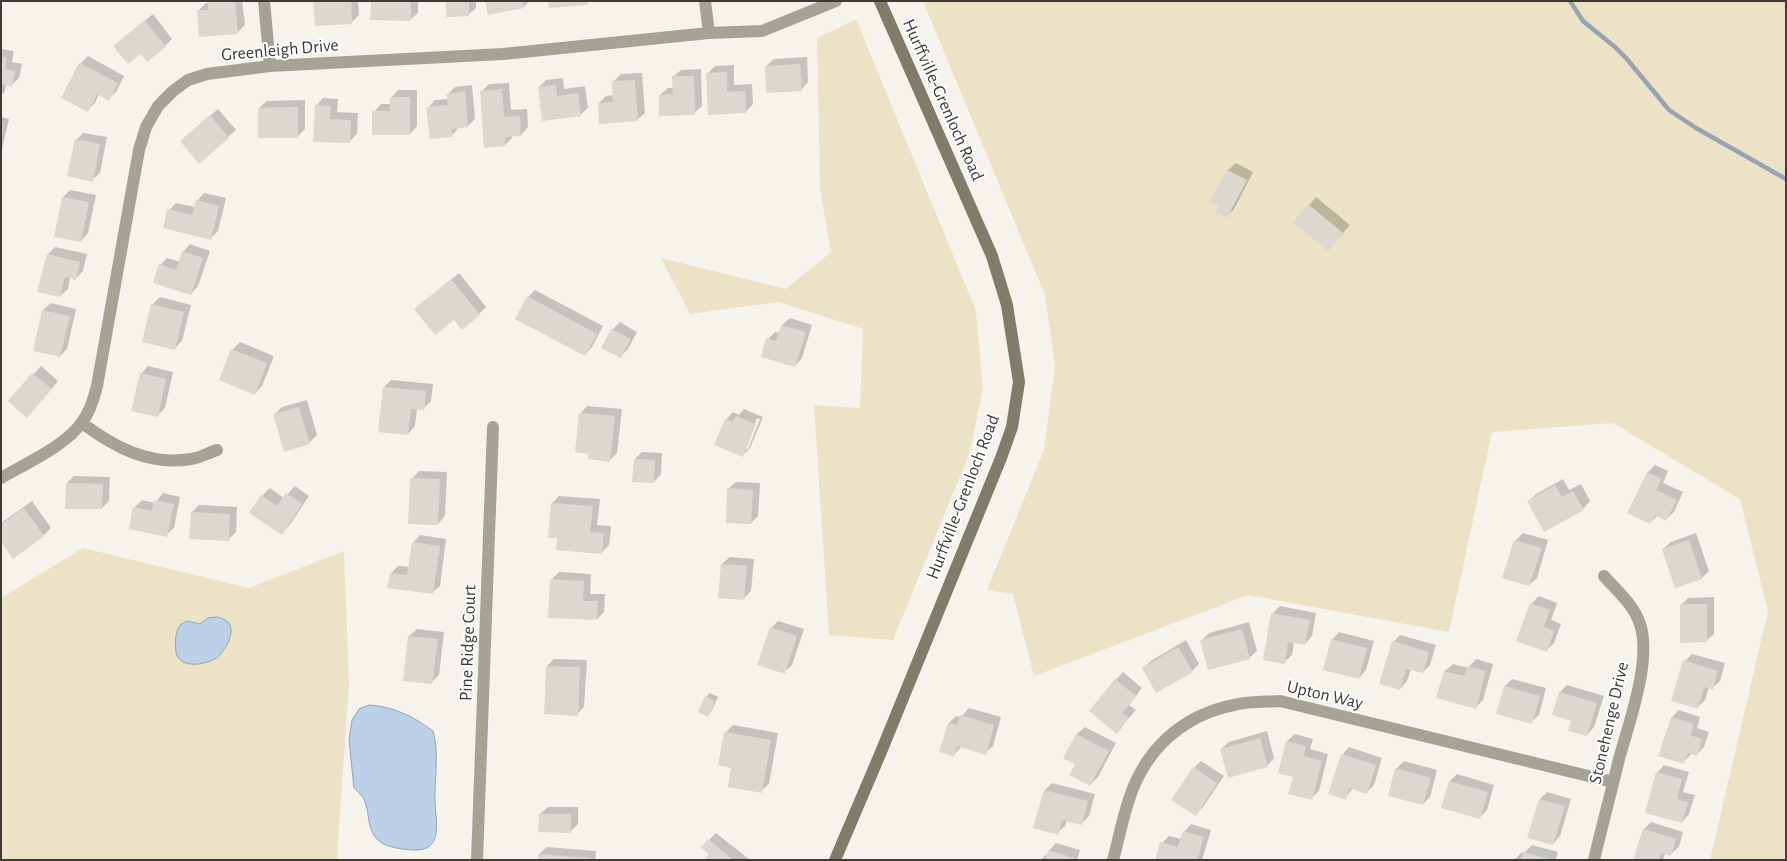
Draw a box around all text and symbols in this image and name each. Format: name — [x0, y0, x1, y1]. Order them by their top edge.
street label: Hurffville-Grenloch Road — [898, 16, 988, 184]
street label: Greenleigh Drive — [220, 34, 340, 66]
street label: Hurffville-Grenloch Road — [922, 411, 1004, 583]
street label: Pine Ridge Court — [455, 584, 481, 702]
street label: Stonehenge Drive — [1584, 660, 1634, 786]
street label: Upton Way — [1285, 676, 1365, 714]

